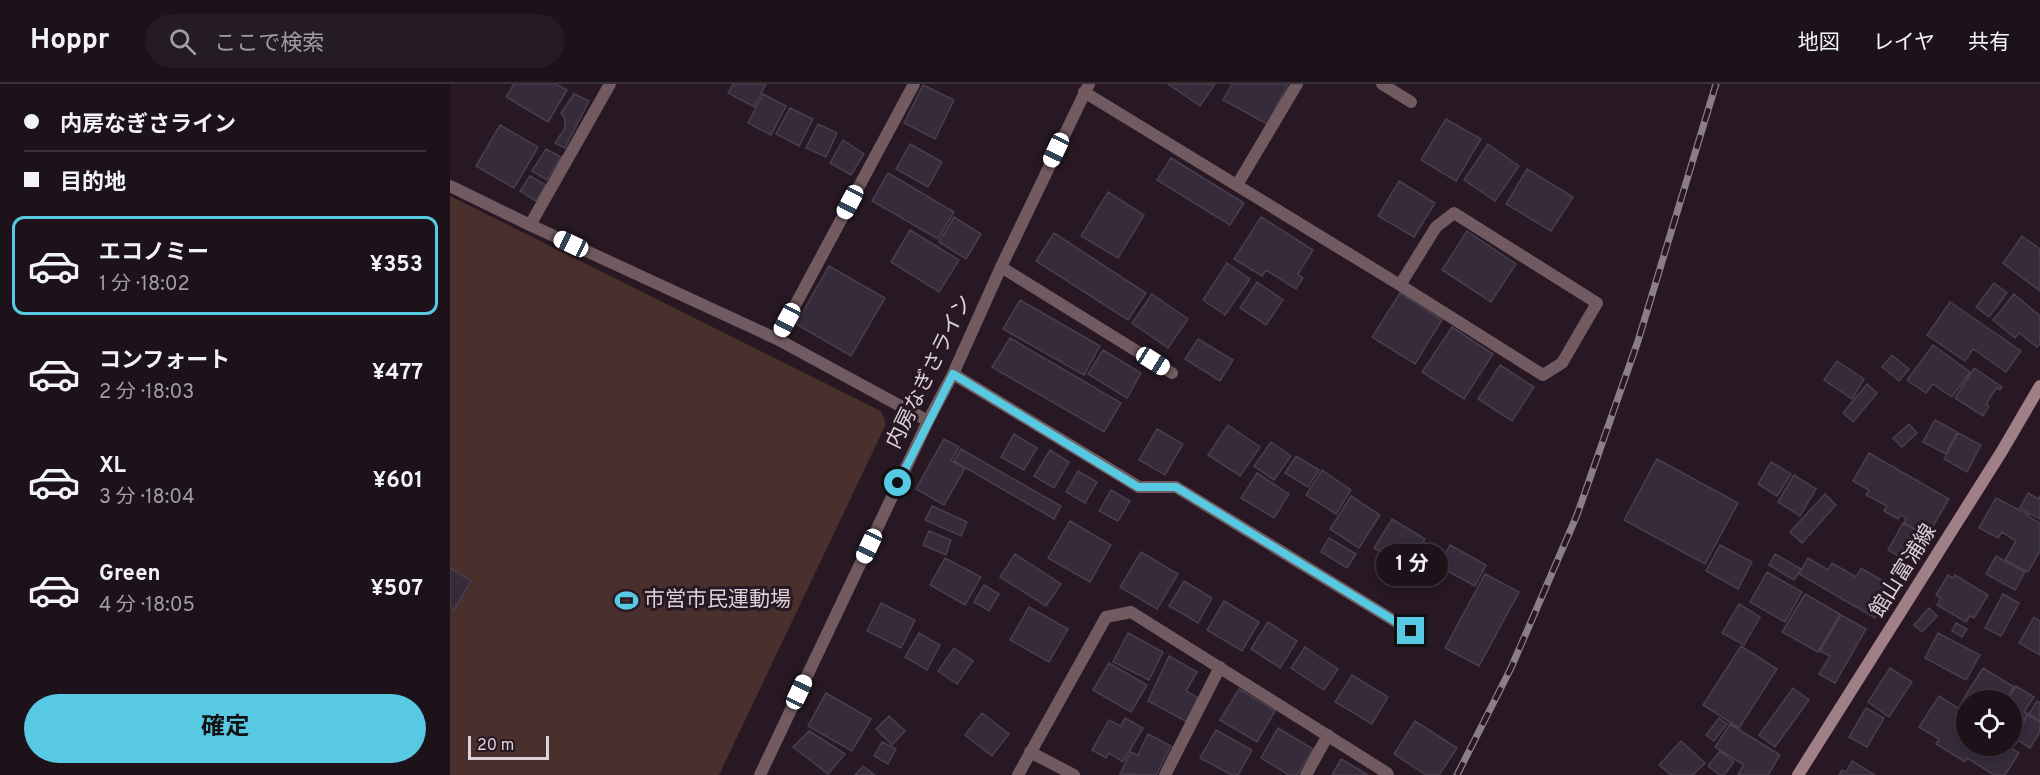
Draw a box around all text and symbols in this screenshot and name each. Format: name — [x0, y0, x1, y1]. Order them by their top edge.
search box — [145, 14, 565, 68]
text: Hoppr — [30, 23, 109, 59]
icon: search — [166, 25, 199, 58]
text: 地図 — [1798, 30, 1840, 57]
text: レイヤ — [1873, 30, 1935, 57]
text: 共有 — [1968, 30, 2010, 57]
text: ここで検索 — [214, 31, 324, 58]
text: 内房なぎさライン — [60, 112, 236, 139]
car — [1040, 130, 1072, 170]
text: 目的地 — [60, 170, 126, 197]
car — [834, 182, 866, 222]
car — [551, 228, 591, 260]
icon: car — [27, 239, 81, 293]
text: エコノミー — [99, 240, 209, 267]
text: ¥353 — [370, 252, 423, 279]
text: 1 分 · 18:02 — [99, 272, 190, 298]
street label: 内房なぎさライン — [881, 291, 979, 453]
car — [771, 300, 803, 340]
car — [1133, 344, 1173, 378]
icon: car — [27, 347, 81, 401]
text: コンフォート — [99, 348, 230, 375]
text: ¥477 — [372, 360, 423, 387]
text: 2 分 · 18:03 — [99, 380, 194, 406]
text: XL — [99, 453, 126, 480]
icon: car — [27, 455, 81, 509]
text: ¥601 — [373, 468, 423, 495]
route start — [884, 469, 911, 496]
text: 3 分 · 18:04 — [99, 485, 195, 511]
street label: 館山富浦線 — [1865, 519, 1943, 623]
car — [853, 526, 885, 566]
callout: 1 分 — [1375, 544, 1447, 586]
text: 1 分 — [1396, 552, 1429, 578]
text: Green — [99, 561, 161, 588]
icon: car — [27, 563, 81, 617]
text: ¥507 — [370, 576, 423, 603]
sports icon: 市営市民運動場 — [613, 587, 639, 613]
place label: 市営市民運動場 — [644, 587, 791, 614]
text: 4 分 · 18:05 — [99, 593, 195, 619]
route end — [1397, 617, 1424, 644]
car — [783, 672, 815, 712]
map controls — [1956, 690, 2022, 756]
button: locate — [1956, 690, 2022, 756]
button: 確定 — [24, 694, 426, 763]
scale bar — [468, 733, 549, 760]
text: 20 m — [477, 736, 514, 756]

